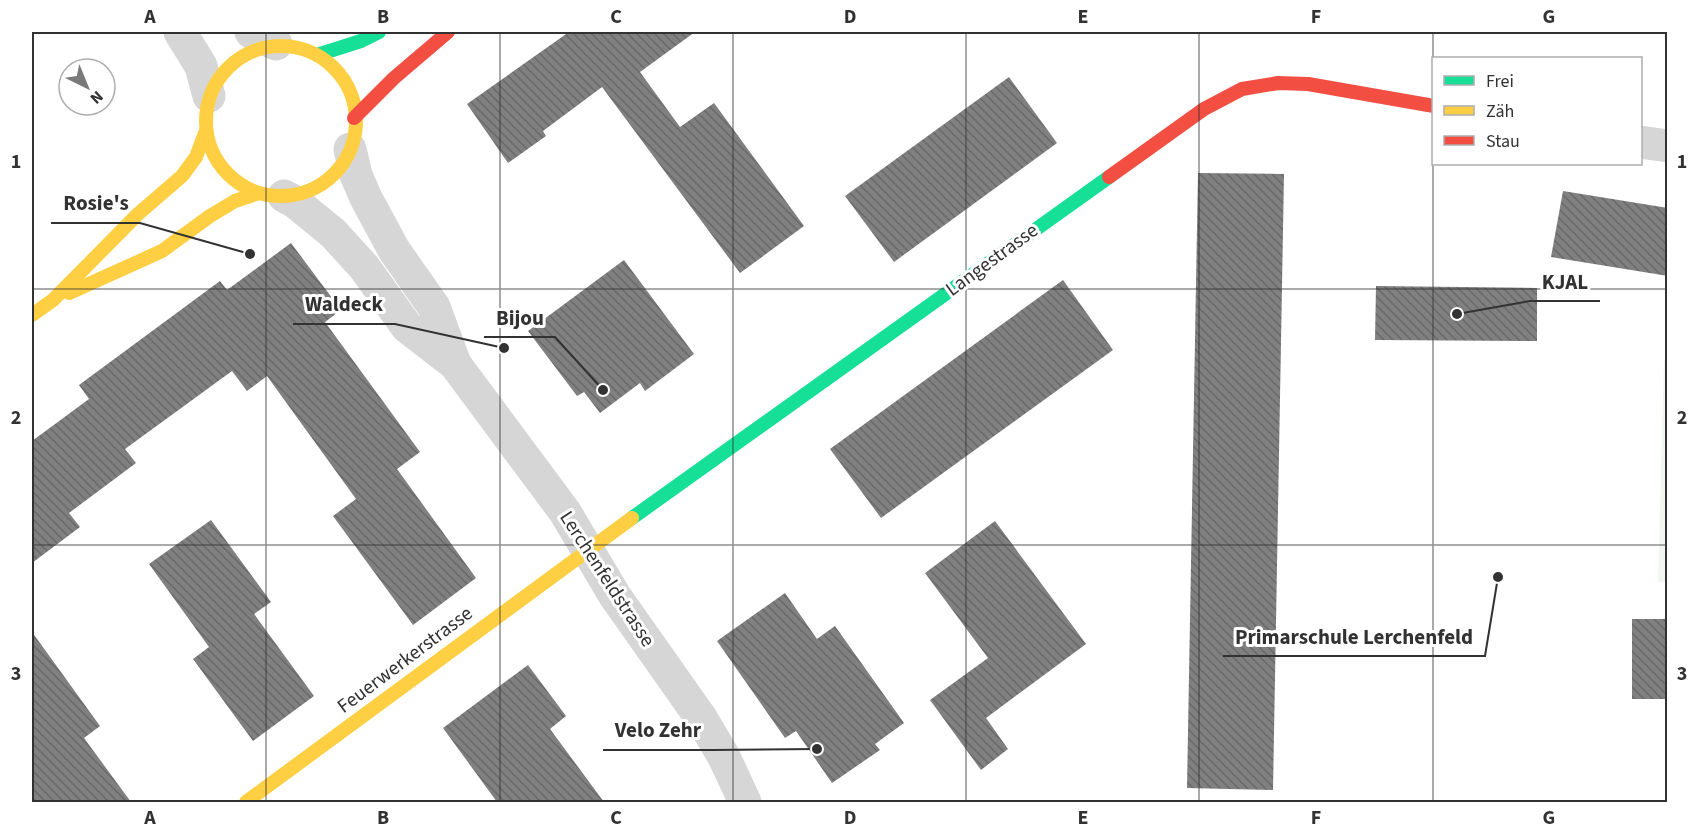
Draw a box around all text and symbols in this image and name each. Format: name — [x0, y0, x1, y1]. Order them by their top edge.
text: A — [143, 3, 156, 31]
text: B — [377, 3, 389, 31]
text: C — [610, 3, 622, 31]
text: D — [844, 3, 856, 31]
text: E — [1078, 3, 1088, 31]
text: F — [1311, 3, 1321, 31]
text: G — [1543, 3, 1555, 31]
north arrow — [57, 57, 117, 117]
legend — [1432, 57, 1642, 165]
text: Frei — [1486, 69, 1514, 94]
text: N — [85, 86, 108, 109]
text: Zäh — [1486, 99, 1514, 124]
text: Stau — [1486, 129, 1520, 154]
text: 1 — [11, 148, 21, 176]
text: 1 — [1677, 148, 1687, 176]
callout: Rosie's — [51, 184, 140, 223]
text: Rosie's — [63, 188, 129, 218]
street label: Langestrasse — [940, 217, 1044, 303]
callout: KJAL — [1530, 262, 1600, 301]
text: KJAL — [1542, 267, 1588, 297]
callout: Waldeck — [293, 285, 395, 324]
text: Waldeck — [305, 289, 384, 319]
callout: Bijou — [484, 298, 555, 337]
text: Bijou — [496, 303, 544, 333]
text: 2 — [11, 404, 21, 432]
text: 2 — [1677, 404, 1687, 432]
street label: Lerchenfeldstrasse — [553, 506, 661, 652]
street label: Feuerwerkerstrasse — [331, 600, 479, 720]
callout: Primarschule Lerchenfeld — [1223, 617, 1485, 656]
text: Primarschule Lerchenfeld — [1235, 622, 1473, 652]
text: 3 — [11, 660, 21, 688]
text: 3 — [1677, 660, 1687, 688]
callout: Velo Zehr — [603, 711, 713, 750]
text: Velo Zehr — [614, 715, 702, 745]
text: A — [143, 804, 156, 832]
text: B — [377, 804, 389, 832]
text: C — [610, 804, 622, 832]
text: D — [844, 804, 856, 832]
text: E — [1078, 804, 1088, 832]
text: F — [1311, 804, 1321, 832]
text: G — [1543, 804, 1555, 832]

